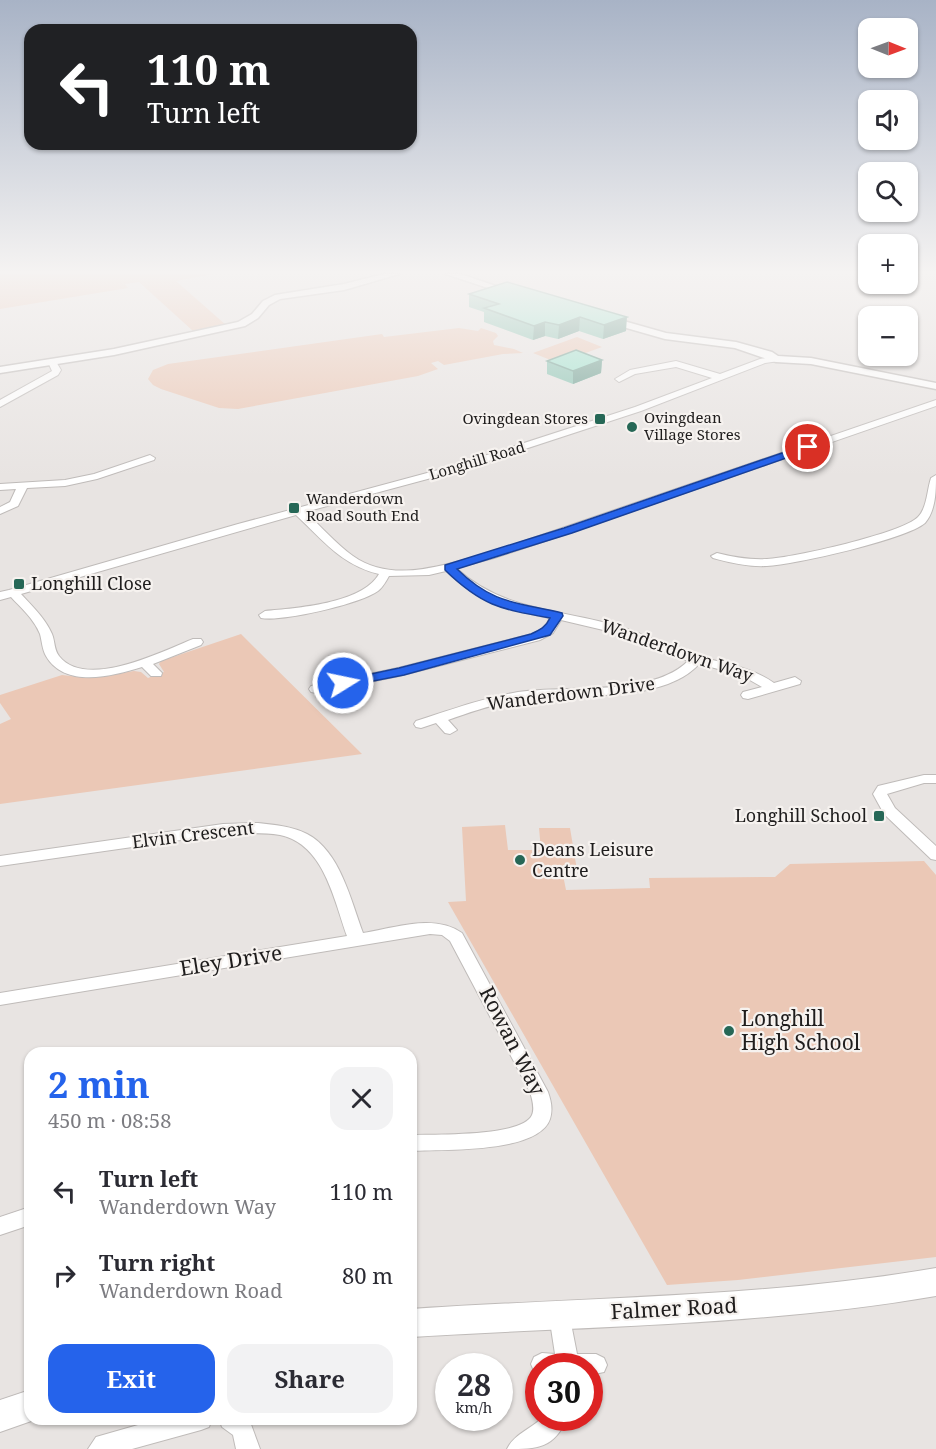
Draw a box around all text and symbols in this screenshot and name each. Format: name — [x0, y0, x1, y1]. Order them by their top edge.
north arrow — [858, 18, 918, 78]
map controls — [858, 18, 918, 366]
text: 110 m — [147, 40, 271, 97]
icon: left — [48, 48, 126, 126]
button: sound — [858, 90, 918, 150]
text: Turn left — [147, 94, 260, 131]
button: search — [858, 162, 918, 222]
button: + — [858, 234, 918, 294]
button: − — [858, 306, 918, 366]
place label: Ovingdean Village Stores — [644, 407, 741, 444]
place label: Ovingdean Stores — [462, 408, 588, 428]
marker: Ovingdean Stores — [593, 412, 607, 426]
marker: Ovingdean Village Stores — [625, 420, 639, 434]
pin — [782, 421, 833, 472]
icon: arrive — [791, 430, 824, 463]
street label: Longhill Road — [426, 436, 527, 484]
place label: Wanderdown Road South End — [306, 488, 419, 525]
marker: Wanderdown Road South End — [287, 501, 301, 515]
place label: Longhill Close — [31, 571, 152, 595]
marker: Longhill Close — [12, 577, 26, 591]
street label: Wanderdown Way — [598, 613, 757, 688]
position arrow — [311, 651, 375, 715]
street label: Wanderdown Drive — [485, 671, 656, 715]
place label: Longhill School — [735, 803, 867, 827]
marker: Longhill School — [872, 809, 886, 823]
street label: Elvin Crescent — [130, 815, 255, 853]
place label: Deans Leisure Centre — [532, 837, 654, 882]
marker: Deans Leisure Centre — [513, 853, 527, 867]
street label: Eley Drive — [178, 938, 284, 982]
street label: Rowan Way — [473, 981, 552, 1100]
place label: Longhill High School — [741, 1004, 861, 1056]
marker: Longhill High School — [722, 1024, 736, 1038]
text: 2 min — [48, 1060, 150, 1109]
button: close — [330, 1067, 393, 1130]
text: 450 m · 08:58 — [48, 1107, 171, 1134]
text: Turn left — [99, 1163, 198, 1193]
icon: left — [48, 1175, 81, 1208]
text: 110 m — [330, 1176, 393, 1206]
text: Wanderdown Way — [99, 1193, 276, 1220]
text: Turn right — [99, 1247, 215, 1277]
icon: right — [48, 1259, 81, 1292]
text: 80 m — [342, 1260, 393, 1290]
text: Wanderdown Road — [99, 1277, 282, 1304]
street label: Falmer Road — [610, 1291, 738, 1325]
button: Exit — [48, 1344, 215, 1413]
button: Share — [227, 1344, 393, 1413]
speed limit sign: 30 — [525, 1353, 603, 1431]
text: 28 — [457, 1364, 491, 1405]
text: km/h — [456, 1397, 492, 1417]

